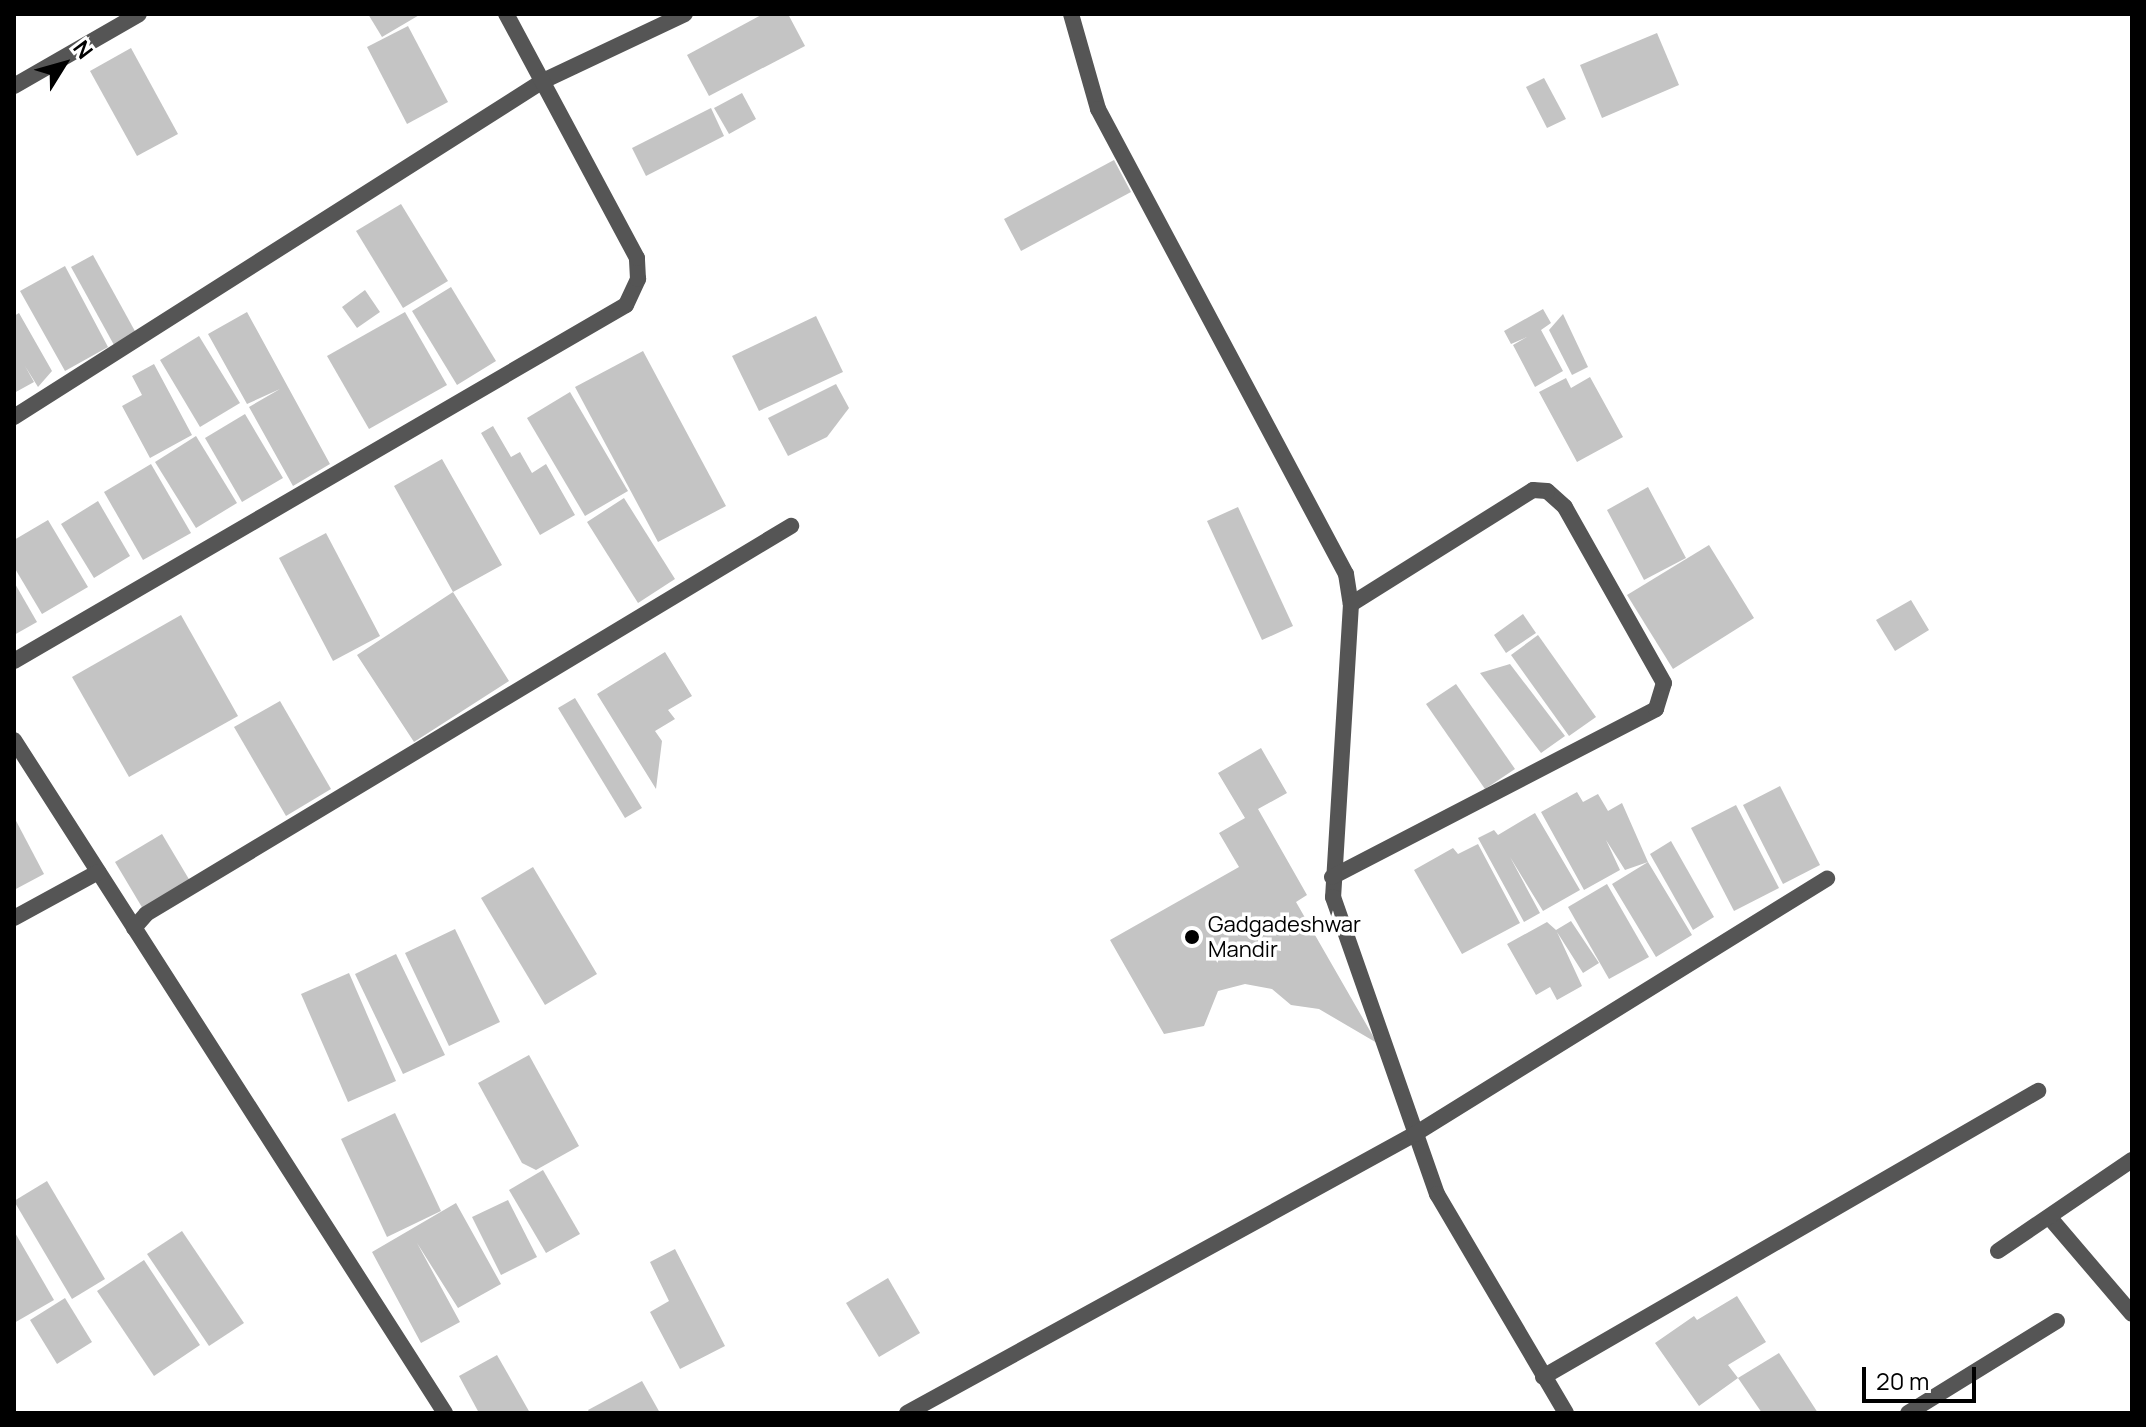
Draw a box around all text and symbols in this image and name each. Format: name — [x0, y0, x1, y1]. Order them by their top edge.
north arrow — [24, 24, 104, 104]
text: N — [66, 34, 100, 65]
place label: Gadgadeshwar Mandir — [1208, 911, 1361, 962]
marker: Gadgadeshwar Mandir — [1183, 928, 1201, 946]
scale bar — [1866, 1351, 1980, 1401]
text: 20 m — [1876, 1364, 1929, 1397]

